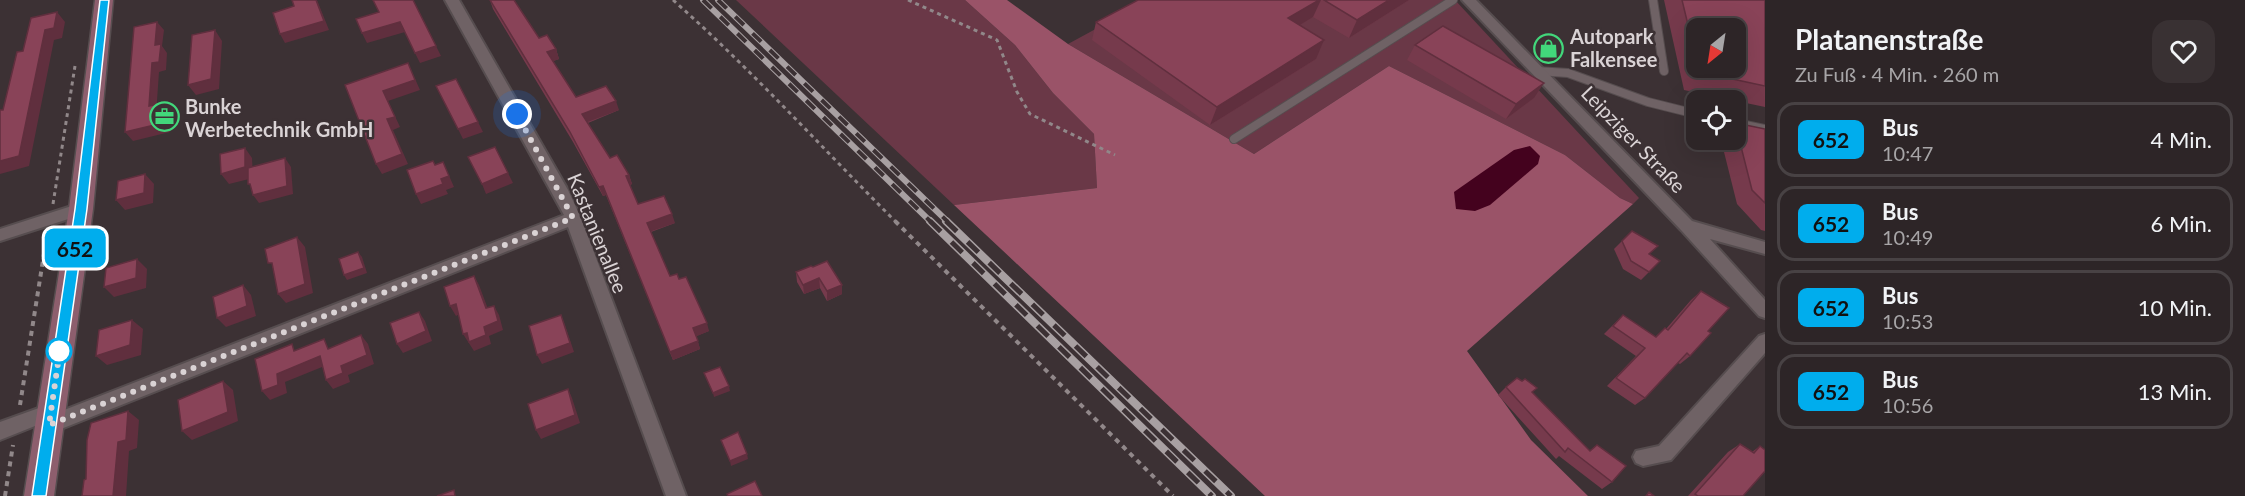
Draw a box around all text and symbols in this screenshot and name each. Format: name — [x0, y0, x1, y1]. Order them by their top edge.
north arrow — [1686, 18, 1746, 78]
map controls — [1686, 18, 1746, 150]
button: heart — [2152, 20, 2215, 83]
text: Platanenstraße — [1795, 22, 1983, 56]
place label: Autopark Falkensee — [1569, 24, 1658, 71]
shop icon: Autopark Falkensee — [1533, 32, 1565, 64]
text: Zu Fuß · 4 Min. · 260 m — [1795, 62, 1999, 86]
street label: Leipziger Straße — [1577, 81, 1691, 197]
button: locate — [1686, 90, 1746, 150]
place label: Bunke Werbetechnik GmbH — [185, 94, 373, 141]
your location — [502, 99, 532, 129]
office icon: Bunke Werbetechnik GmbH — [148, 101, 180, 133]
text: Bus — [1882, 114, 1918, 141]
text: 4 Min. — [2151, 126, 2212, 153]
text: 652 — [1813, 127, 1849, 152]
text: 10:47 — [1882, 141, 1933, 165]
street label: Kastanienallee — [563, 170, 633, 296]
text: Bus — [1882, 198, 1918, 225]
text: 6 Min. — [2151, 210, 2212, 237]
text: 652 — [1813, 211, 1849, 236]
text: 10:49 — [1882, 225, 1933, 249]
line badge: 652 — [40, 228, 110, 268]
text: 652 — [57, 236, 93, 261]
text: Bus — [1882, 282, 1918, 309]
text: 10 Min. — [2138, 294, 2212, 321]
text: 652 — [1813, 295, 1849, 320]
text: 10:53 — [1882, 309, 1933, 333]
unlabelled marker — [46, 338, 72, 364]
text: Bus — [1882, 366, 1918, 393]
text: 13 Min. — [2138, 378, 2212, 405]
text: 652 — [1813, 379, 1849, 404]
text: 10:56 — [1882, 393, 1933, 417]

